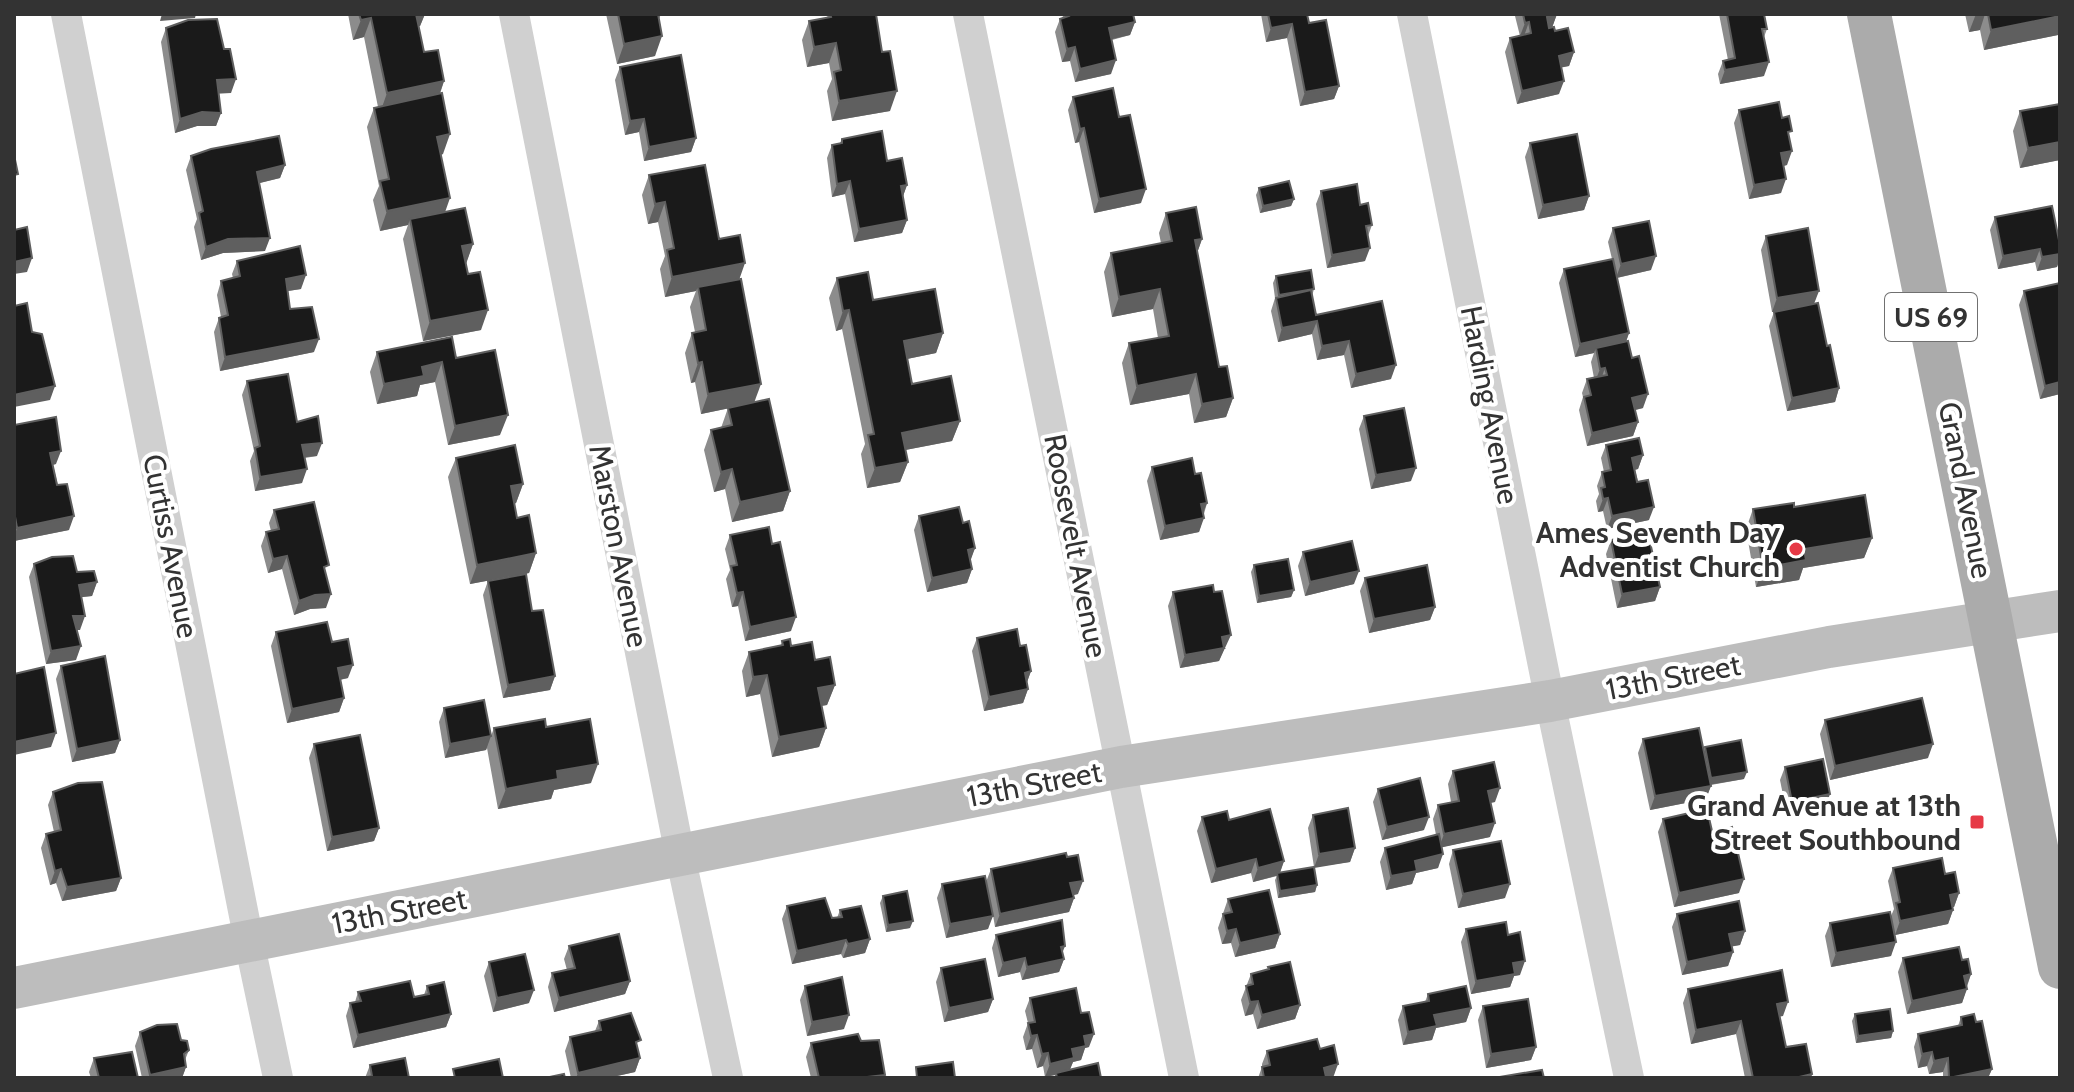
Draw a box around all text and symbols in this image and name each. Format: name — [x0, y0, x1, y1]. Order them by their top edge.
road number: US 69 — [1885, 293, 1977, 341]
street label: Harding Avenue — [1453, 303, 1527, 507]
street label: Grand Avenue — [1931, 399, 2001, 581]
street label: Roosevelt Avenue — [1036, 431, 1116, 661]
street label: Marston Avenue — [581, 442, 657, 650]
street label: Curtiss Avenue — [135, 451, 207, 641]
place label: Ames Seventh Day Adventist Church — [1536, 514, 1781, 585]
marker: Ames Seventh Day Adventist Church — [1787, 540, 1805, 558]
street label: 13th Street — [1603, 646, 1743, 708]
street label: 13th Street — [964, 753, 1104, 815]
place label: Grand Avenue at 13th Street Southbound — [1687, 787, 1961, 858]
marker: Grand Avenue at 13th Street Southbound — [1968, 813, 1986, 831]
street label: 13th Street — [329, 880, 469, 942]

